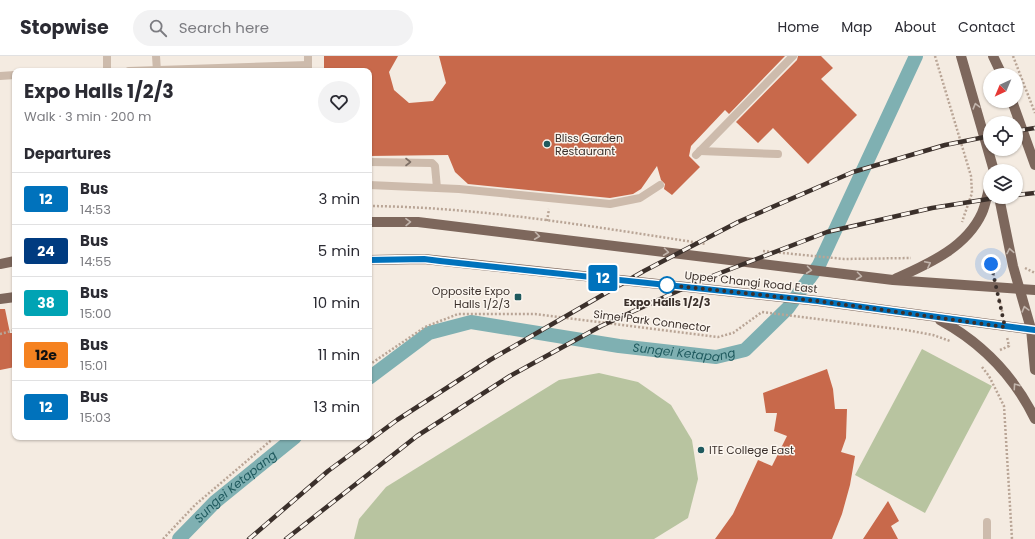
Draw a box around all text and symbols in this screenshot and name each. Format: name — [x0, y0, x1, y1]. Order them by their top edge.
search box — [133, 10, 413, 46]
text: Stopwise — [20, 14, 109, 41]
icon: search — [147, 17, 169, 39]
text: Search here — [179, 17, 269, 38]
text: Home — [777, 17, 819, 37]
text: Map — [841, 17, 872, 37]
text: About — [894, 17, 936, 37]
text: Contact — [958, 17, 1015, 37]
north arrow — [983, 68, 1023, 108]
map controls — [983, 68, 1023, 204]
text: Expo Halls 1/2/3 — [24, 78, 174, 105]
button: heart — [318, 81, 360, 123]
one-way arrow — [972, 103, 981, 110]
text: Walk · 3 min · 200 m — [24, 107, 151, 126]
button: locate — [983, 116, 1023, 156]
place label: Bliss Garden Restaurant — [555, 130, 623, 159]
marker: Bliss Garden Restaurant — [542, 139, 552, 149]
text: Departures — [24, 143, 111, 164]
one-way arrow — [405, 158, 411, 166]
button: layers — [983, 164, 1023, 204]
text: Bus — [80, 178, 108, 199]
text: 3 min — [318, 188, 360, 209]
text: 12 — [39, 189, 53, 209]
text: 14:53 — [80, 200, 111, 219]
one-way arrow — [405, 218, 411, 226]
text: Bus — [80, 230, 108, 251]
one-way arrow — [534, 232, 540, 241]
text: 5 min — [318, 240, 360, 261]
text: 24 — [37, 241, 55, 261]
one-way arrow — [663, 248, 669, 257]
one-way arrow — [1007, 248, 1015, 254]
text: 14:55 — [80, 252, 111, 271]
your location — [981, 254, 1001, 274]
one-way arrow — [924, 261, 931, 269]
line badge: 12 — [585, 265, 621, 291]
one-way arrow — [806, 265, 812, 274]
street label: Upper Changi Road East — [684, 267, 818, 297]
text: 12 — [596, 268, 610, 288]
one-way arrow — [856, 271, 862, 280]
marker: Expo Halls 1/2/3 — [658, 276, 676, 294]
text: Bus — [80, 282, 108, 303]
place label: Opposite Expo Halls 1/2/3 — [432, 283, 510, 312]
text: 10 min — [313, 292, 360, 313]
marker: Opposite Expo Halls 1/2/3 — [513, 292, 523, 302]
text: 38 — [37, 293, 55, 313]
place label: Expo Halls 1/2/3 — [624, 294, 711, 310]
text: 15:00 — [80, 304, 111, 323]
street label: Simei Park Connector — [593, 306, 711, 336]
one-way arrow — [1021, 306, 1030, 313]
text: Bus — [80, 334, 108, 355]
water label: Sungei Ketapang — [632, 339, 737, 365]
text: 11 min — [318, 344, 360, 365]
text: 12e — [35, 345, 57, 365]
text: 15:01 — [80, 356, 107, 375]
one-way arrow — [1014, 383, 1021, 390]
text: Bus — [80, 386, 108, 407]
text: 13 min — [314, 396, 360, 417]
text: 12 — [39, 397, 53, 417]
text: 15:03 — [80, 408, 111, 427]
place label: ITE College East — [709, 442, 794, 458]
marker: ITE College East — [696, 445, 706, 455]
water label: Sungei Ketapang — [190, 446, 280, 527]

